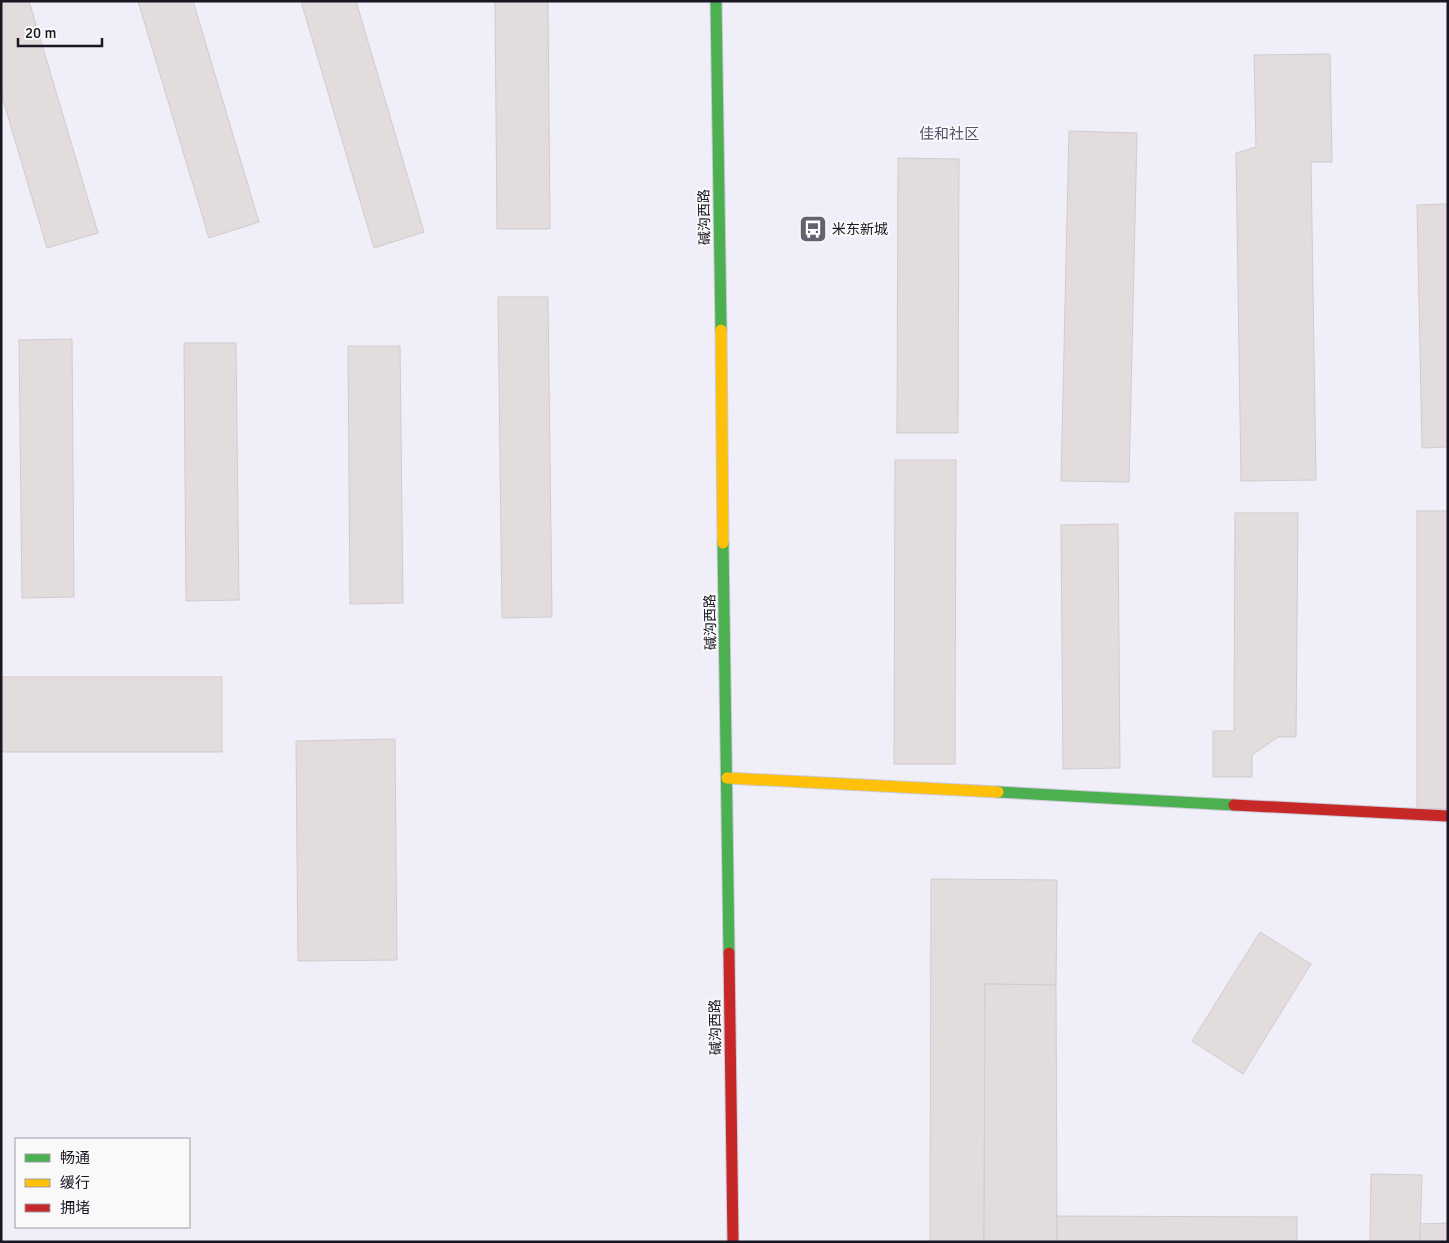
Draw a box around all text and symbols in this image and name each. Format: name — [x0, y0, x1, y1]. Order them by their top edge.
scale bar — [18, 15, 101, 47]
text: 20 m — [25, 24, 56, 42]
district label: 佳和社区 — [919, 125, 979, 143]
street label: 碱沟西路 — [696, 189, 713, 245]
bus stop icon: 米东新城 — [798, 214, 828, 244]
place label: 米东新城 — [832, 221, 888, 238]
street label: 碱沟西路 — [702, 594, 719, 650]
street label: 碱沟西路 — [707, 999, 724, 1055]
legend — [15, 1138, 190, 1228]
text: 畅通 — [60, 1149, 90, 1167]
text: 缓行 — [60, 1174, 90, 1192]
text: 拥堵 — [60, 1199, 90, 1217]

